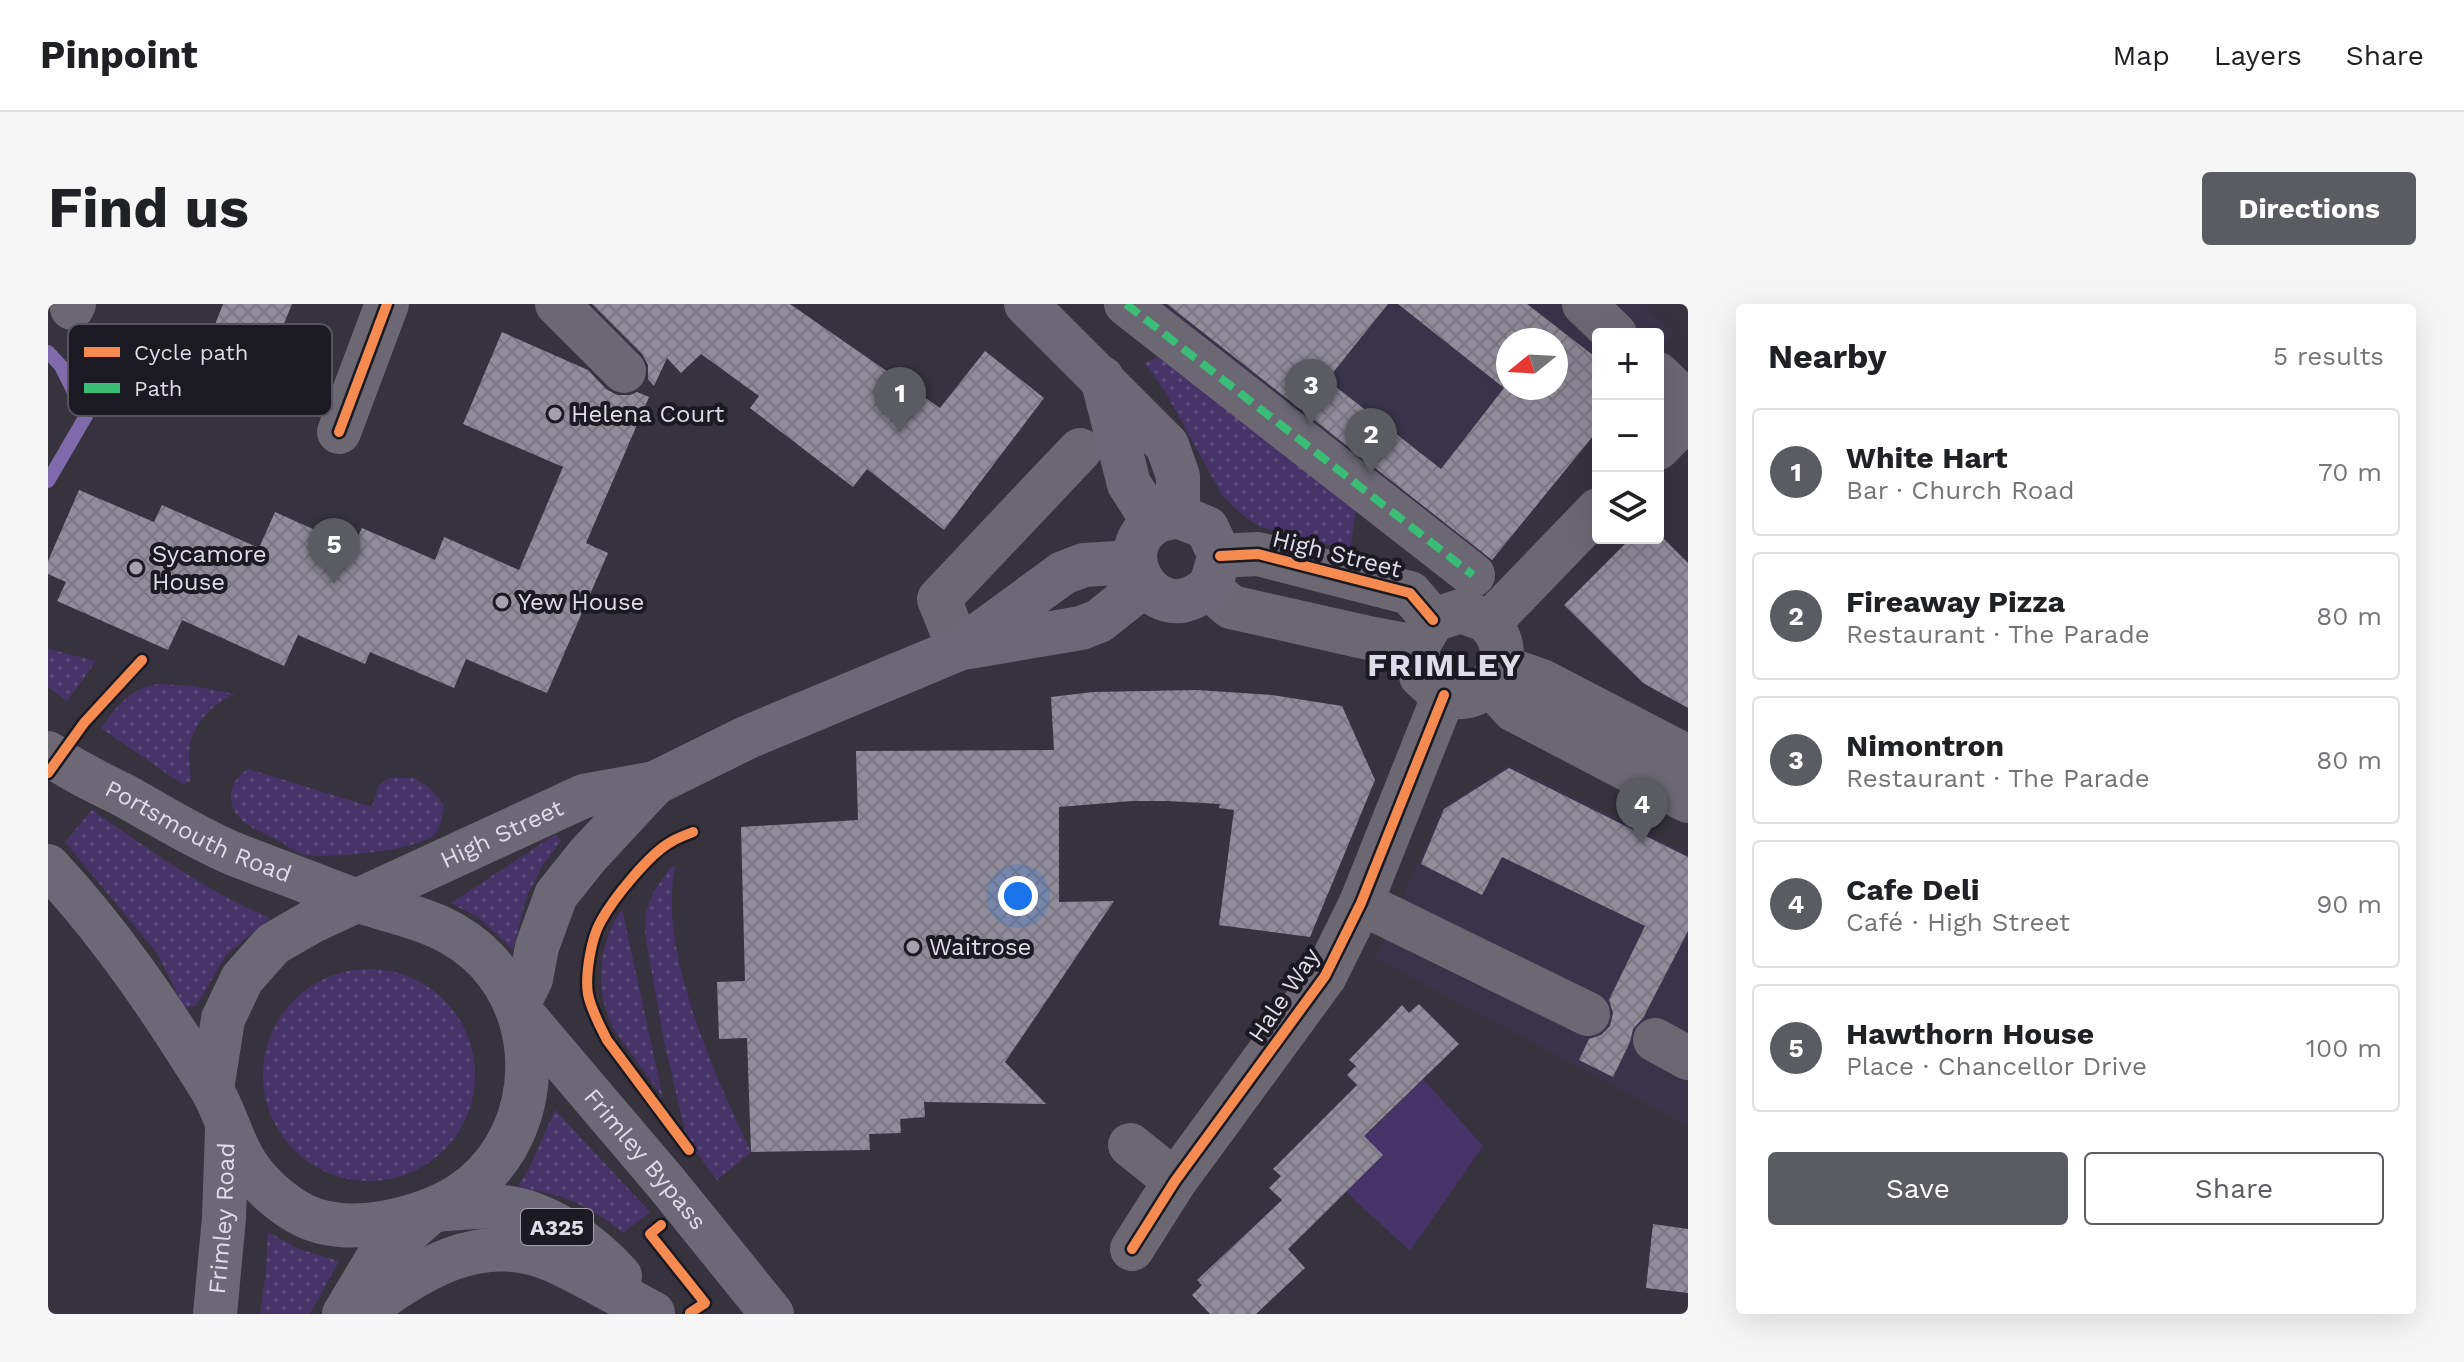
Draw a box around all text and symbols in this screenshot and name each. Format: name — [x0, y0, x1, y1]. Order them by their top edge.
text: Pinpoint — [40, 33, 198, 77]
text: Map — [2113, 39, 2170, 72]
text: Layers — [2214, 39, 2302, 72]
text: Share — [2346, 39, 2424, 72]
button: Directions — [2202, 172, 2416, 245]
text: Find us — [48, 175, 249, 241]
legend — [68, 324, 332, 416]
north arrow — [1496, 328, 1568, 400]
map controls — [1592, 328, 1664, 544]
button: + — [1592, 328, 1664, 400]
text: Nearby — [1768, 336, 1887, 376]
text: Cycle path — [134, 340, 248, 365]
text: 5 results — [2273, 341, 2384, 371]
pin: 3 — [1285, 359, 1337, 425]
pin: 1 — [874, 367, 926, 433]
text: Path — [134, 376, 182, 401]
place label: Helena Court — [571, 400, 724, 428]
button: − — [1592, 400, 1664, 472]
marker: Helena Court — [546, 405, 564, 423]
pin: 2 — [1345, 408, 1397, 474]
text: White Hart — [1846, 440, 2008, 475]
text: 1 — [1790, 457, 1802, 487]
text: 70 m — [2318, 457, 2382, 487]
button: layers — [1592, 472, 1664, 544]
text: Bar · Church Road — [1846, 475, 2074, 505]
pin: 5 — [308, 518, 360, 584]
street label: High Street — [1270, 524, 1404, 584]
place label: Sycamore House — [152, 540, 267, 596]
marker: Sycamore House — [127, 559, 145, 577]
text: Fireaway Pizza — [1846, 584, 2065, 619]
place label: Yew House — [518, 588, 644, 616]
marker: Yew House — [493, 593, 511, 611]
text: 2 — [1788, 601, 1804, 631]
text: 80 m — [2316, 601, 2382, 631]
text: Restaurant · The Parade — [1846, 619, 2150, 649]
district label: FRIMLEY — [1367, 646, 1523, 684]
text: Nimontron — [1846, 728, 2004, 763]
text: 3 — [1788, 745, 1804, 775]
text: 80 m — [2316, 745, 2382, 775]
text: Restaurant · The Parade — [1846, 763, 2150, 793]
street label: Portsmouth Road — [101, 774, 295, 889]
pin: 4 — [1616, 778, 1668, 844]
street label: High Street — [436, 794, 568, 874]
text: Cafe Deli — [1846, 872, 1979, 907]
your location — [998, 876, 1038, 916]
text: 4 — [1788, 889, 1804, 919]
text: 90 m — [2316, 889, 2382, 919]
text: Café · High Street — [1846, 907, 2070, 937]
place label: Waitrose — [929, 933, 1031, 961]
marker: Waitrose — [904, 938, 922, 956]
street label: Hale Way — [1242, 942, 1326, 1047]
text: Hawthorn House — [1846, 1016, 2094, 1051]
text: 5 — [1788, 1033, 1804, 1063]
text: 100 m — [2306, 1033, 2382, 1063]
text: Place · Chancellor Drive — [1846, 1051, 2147, 1081]
street label: Frimley Bypass — [578, 1083, 712, 1235]
street label: Frimley Road — [203, 1142, 241, 1295]
button: Save — [1768, 1152, 2068, 1225]
button: Share — [2084, 1152, 2384, 1225]
road number: A325 — [521, 1209, 593, 1245]

